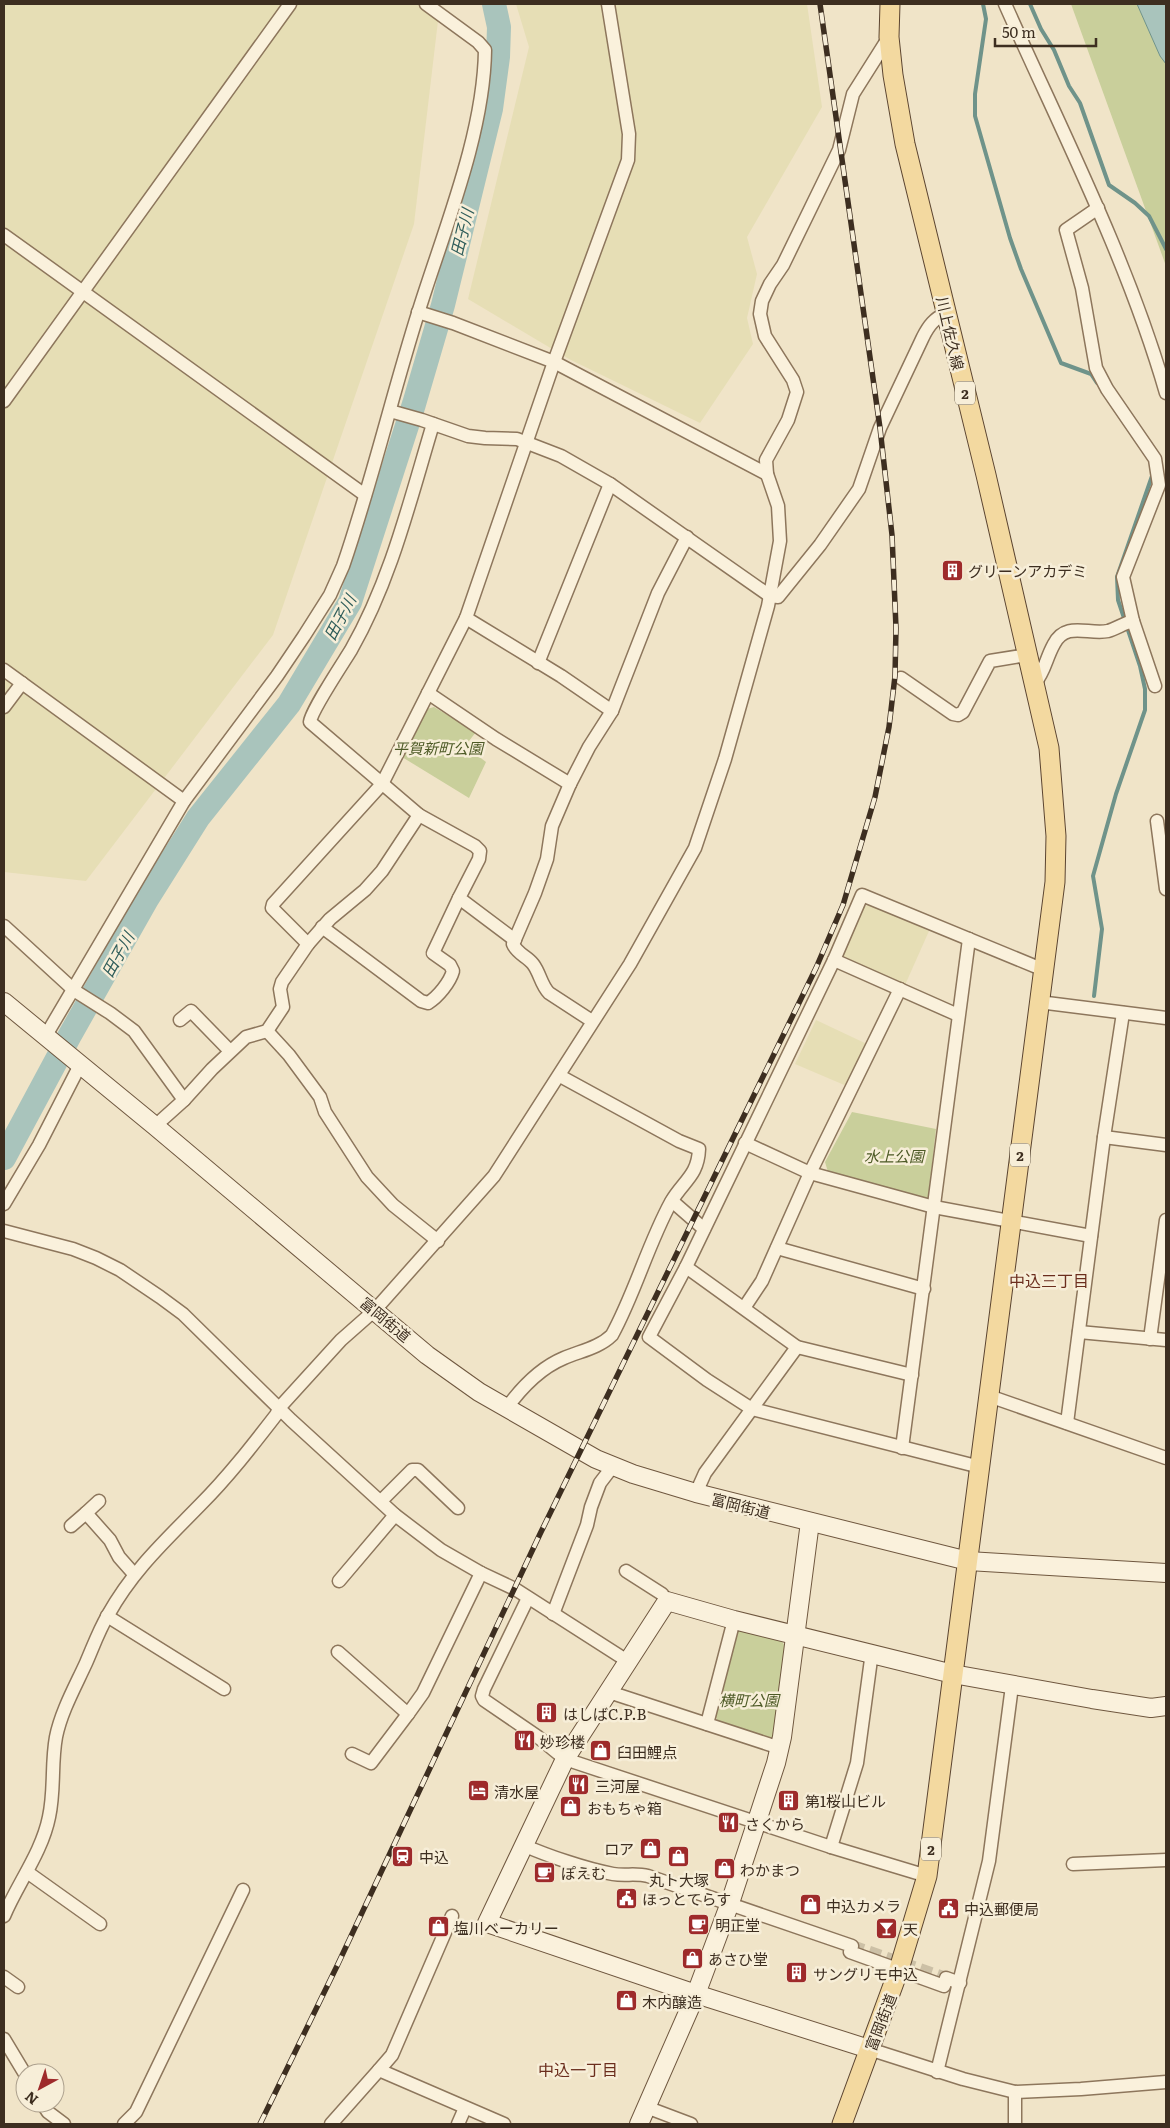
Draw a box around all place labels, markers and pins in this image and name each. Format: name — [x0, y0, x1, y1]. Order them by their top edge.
building icon: グリーンアカデミ — [940, 558, 964, 582]
place label: グリーンアカデミ — [968, 559, 1087, 582]
building icon: はしばC.P.B — [535, 1701, 559, 1725]
place label: はしばC.P.B — [563, 1702, 646, 1725]
restaurant icon: 妙珍楼 — [512, 1729, 536, 1753]
place label: 妙珍楼 — [540, 1730, 585, 1753]
shop icon: 臼田鯉点 — [589, 1739, 613, 1763]
place label: 臼田鯉点 — [617, 1740, 677, 1763]
restaurant icon: 三河屋 — [567, 1773, 591, 1797]
place label: 三河屋 — [595, 1774, 640, 1797]
hotel icon: 清水屋 — [466, 1779, 490, 1803]
place label: 清水屋 — [494, 1780, 539, 1803]
building icon: 第1桜山ビル — [777, 1788, 801, 1812]
place label: 第1桜山ビル — [805, 1789, 886, 1812]
shop icon: おもちゃ箱 — [559, 1795, 583, 1819]
place label: おもちゃ箱 — [587, 1796, 662, 1819]
restaurant icon: さくから — [717, 1811, 741, 1835]
place label: さくから — [745, 1812, 805, 1835]
shop icon: ロア — [638, 1836, 662, 1860]
place label: ロア — [604, 1837, 634, 1860]
station icon: 中込 — [391, 1844, 415, 1868]
shop icon: 丸ト大塚 — [667, 1844, 691, 1868]
place label: 中込 — [419, 1845, 449, 1868]
shop icon: わかまつ — [712, 1857, 736, 1881]
place label: わかまつ — [740, 1858, 800, 1881]
cafe icon: ぽえむ — [533, 1860, 557, 1884]
place label: ぽえむ — [561, 1861, 606, 1884]
place label: 丸ト大塚 — [649, 1868, 709, 1891]
public building icon: ほっとてらす — [614, 1886, 638, 1910]
place label: ほっとてらす — [642, 1887, 731, 1910]
shop icon: 中込カメラ — [798, 1893, 822, 1917]
place label: 中込カメラ — [826, 1894, 901, 1917]
public building icon: 中込郵便局 — [936, 1896, 960, 1920]
place label: 中込郵便局 — [964, 1897, 1039, 1920]
cafe icon: 明正堂 — [687, 1912, 711, 1936]
place label: 明正堂 — [715, 1913, 760, 1936]
shop icon: 塩川ベーカリー — [426, 1915, 450, 1939]
place label: 塩川ベーカリー — [454, 1916, 559, 1939]
bar icon: 天 — [875, 1916, 899, 1940]
place label: 天 — [903, 1917, 918, 1940]
shop icon: あさひ堂 — [680, 1946, 704, 1970]
place label: あさひ堂 — [708, 1947, 768, 1970]
building icon: サングリモ中込 — [785, 1961, 809, 1985]
place label: サングリモ中込 — [813, 1962, 918, 1985]
shop icon: 木内醸造 — [614, 1989, 638, 2013]
place label: 木内醸造 — [642, 1990, 702, 2013]

